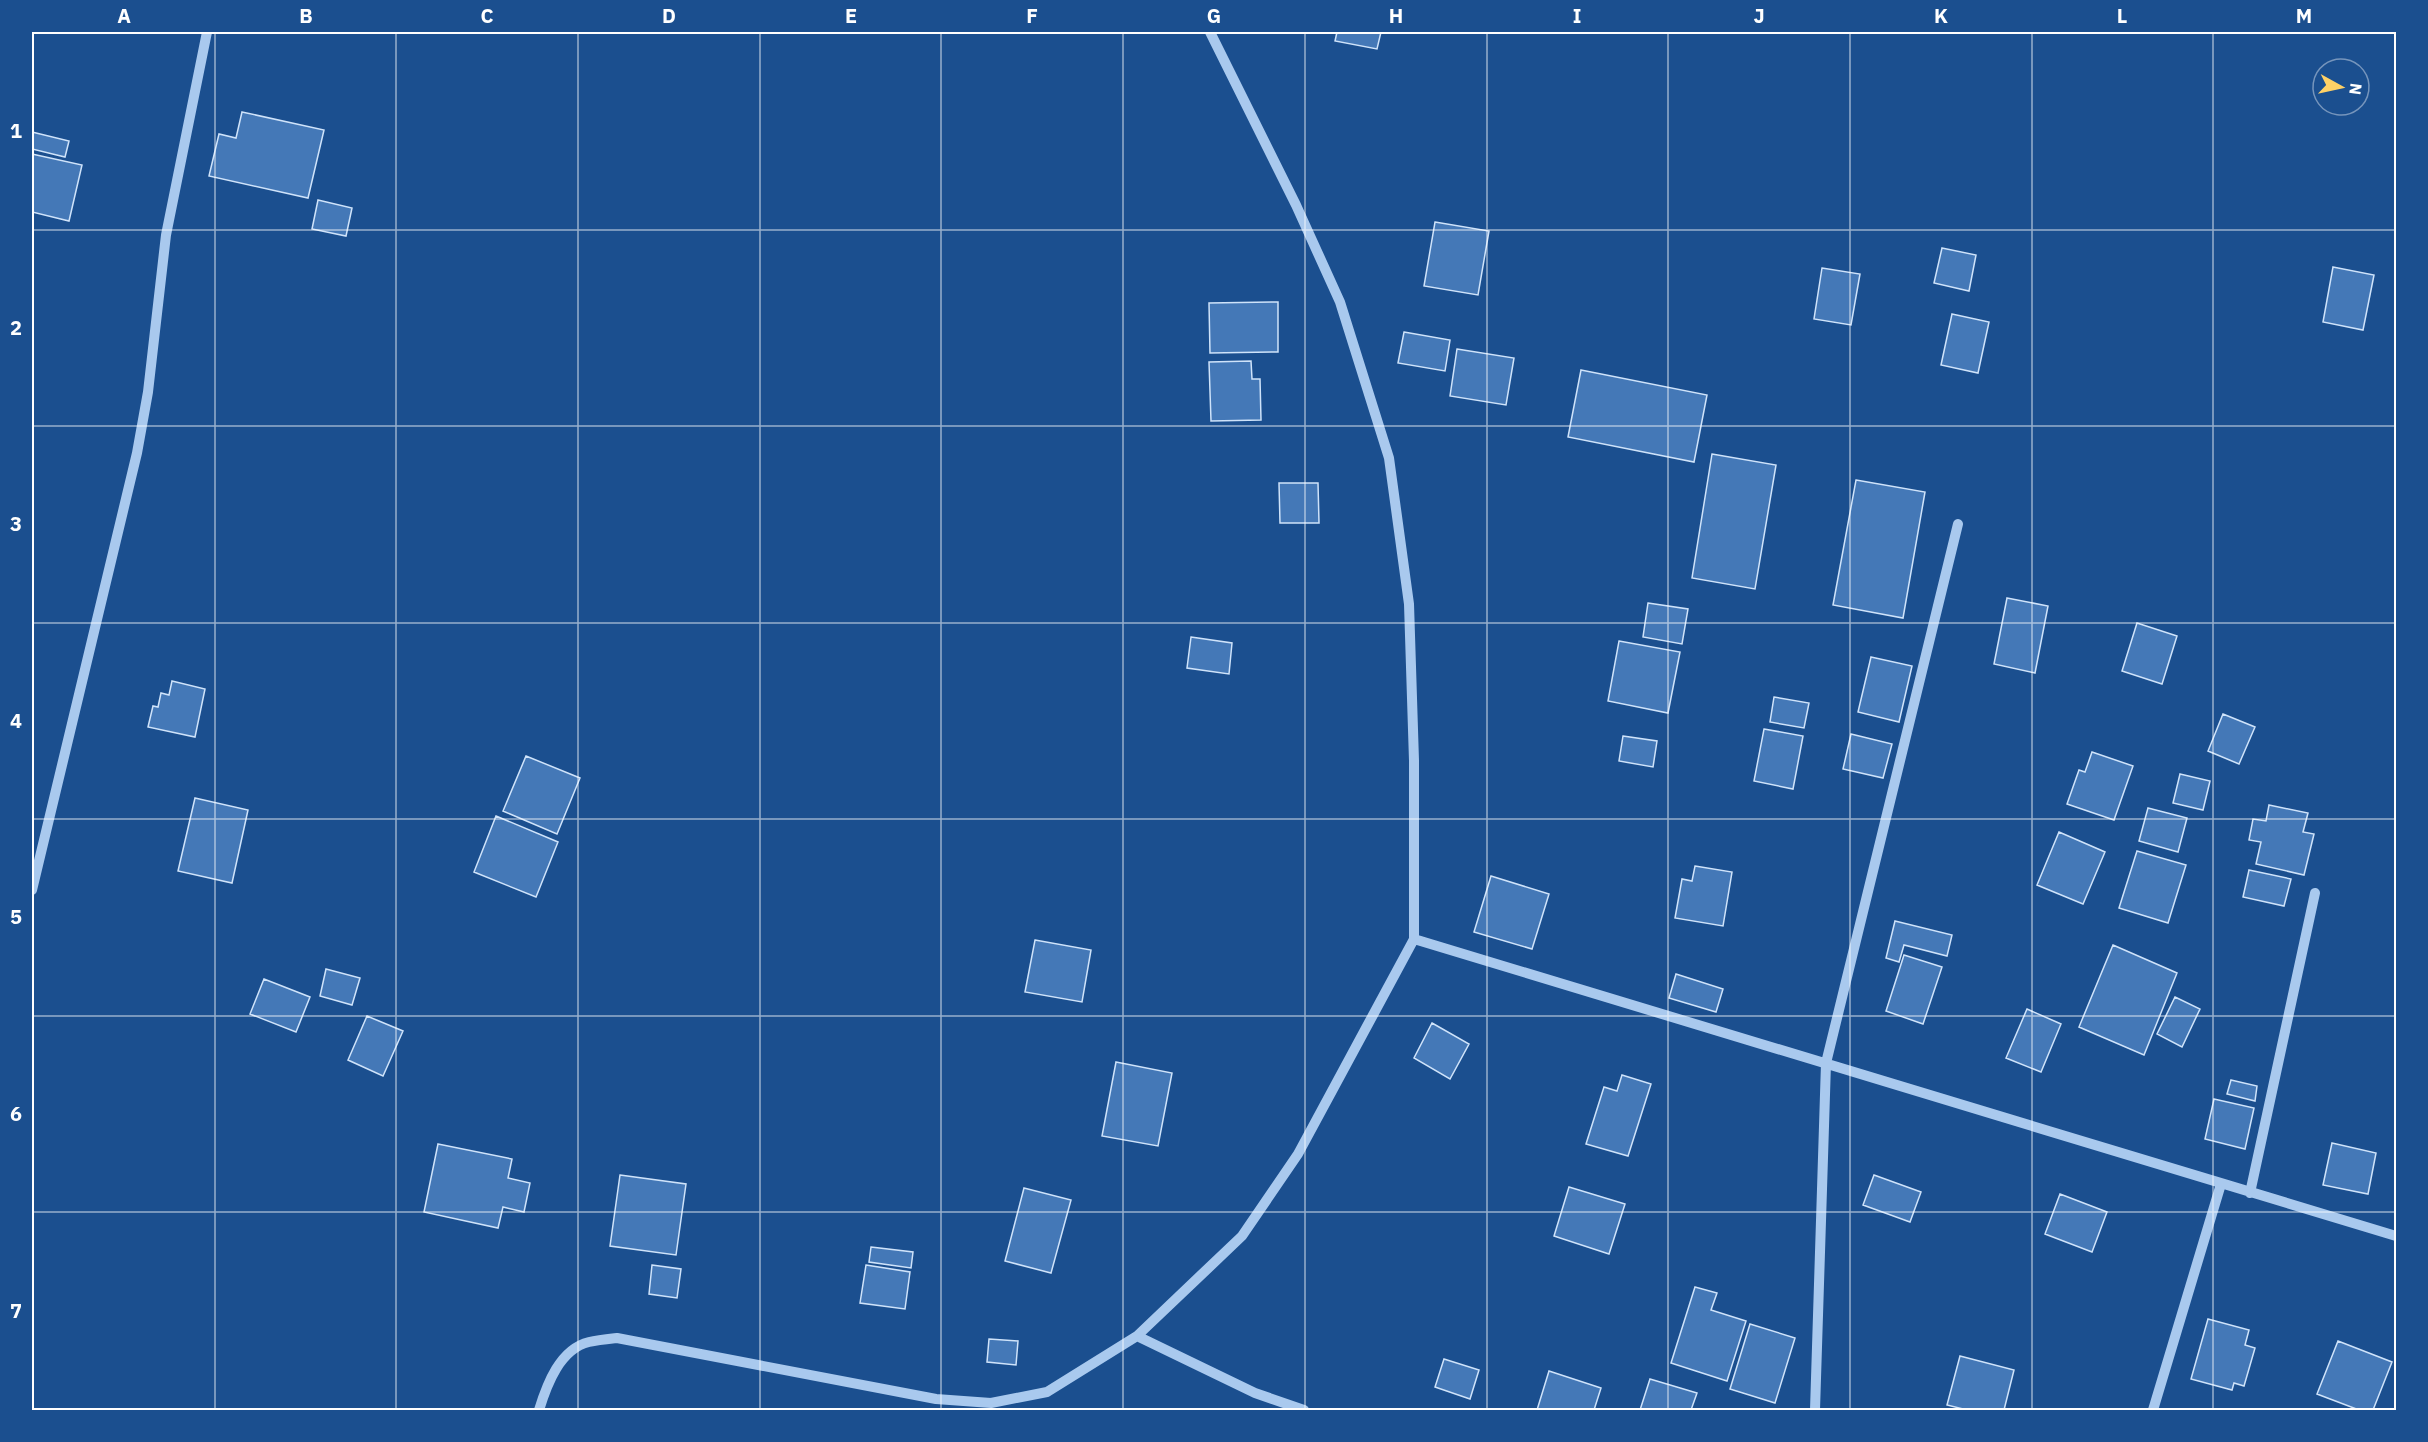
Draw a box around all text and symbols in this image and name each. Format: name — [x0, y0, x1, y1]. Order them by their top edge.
text: A — [117, 2, 131, 29]
text: B — [299, 2, 313, 29]
text: C — [480, 2, 494, 29]
text: D — [662, 2, 676, 29]
text: E — [845, 2, 857, 29]
text: F — [1026, 2, 1038, 29]
text: G — [1207, 2, 1221, 29]
text: H — [1389, 2, 1403, 29]
text: I — [1573, 2, 1581, 29]
text: J — [1753, 2, 1765, 29]
text: K — [1934, 2, 1948, 29]
text: L — [2117, 2, 2127, 29]
text: M — [2296, 2, 2312, 29]
north arrow — [2311, 57, 2371, 117]
text: N — [2345, 82, 2367, 96]
text: 1 — [10, 117, 22, 144]
text: 2 — [10, 314, 22, 341]
text: 3 — [10, 510, 22, 537]
text: 4 — [10, 707, 22, 734]
text: 5 — [10, 903, 22, 930]
text: 6 — [10, 1100, 22, 1127]
text: 7 — [10, 1297, 22, 1324]

